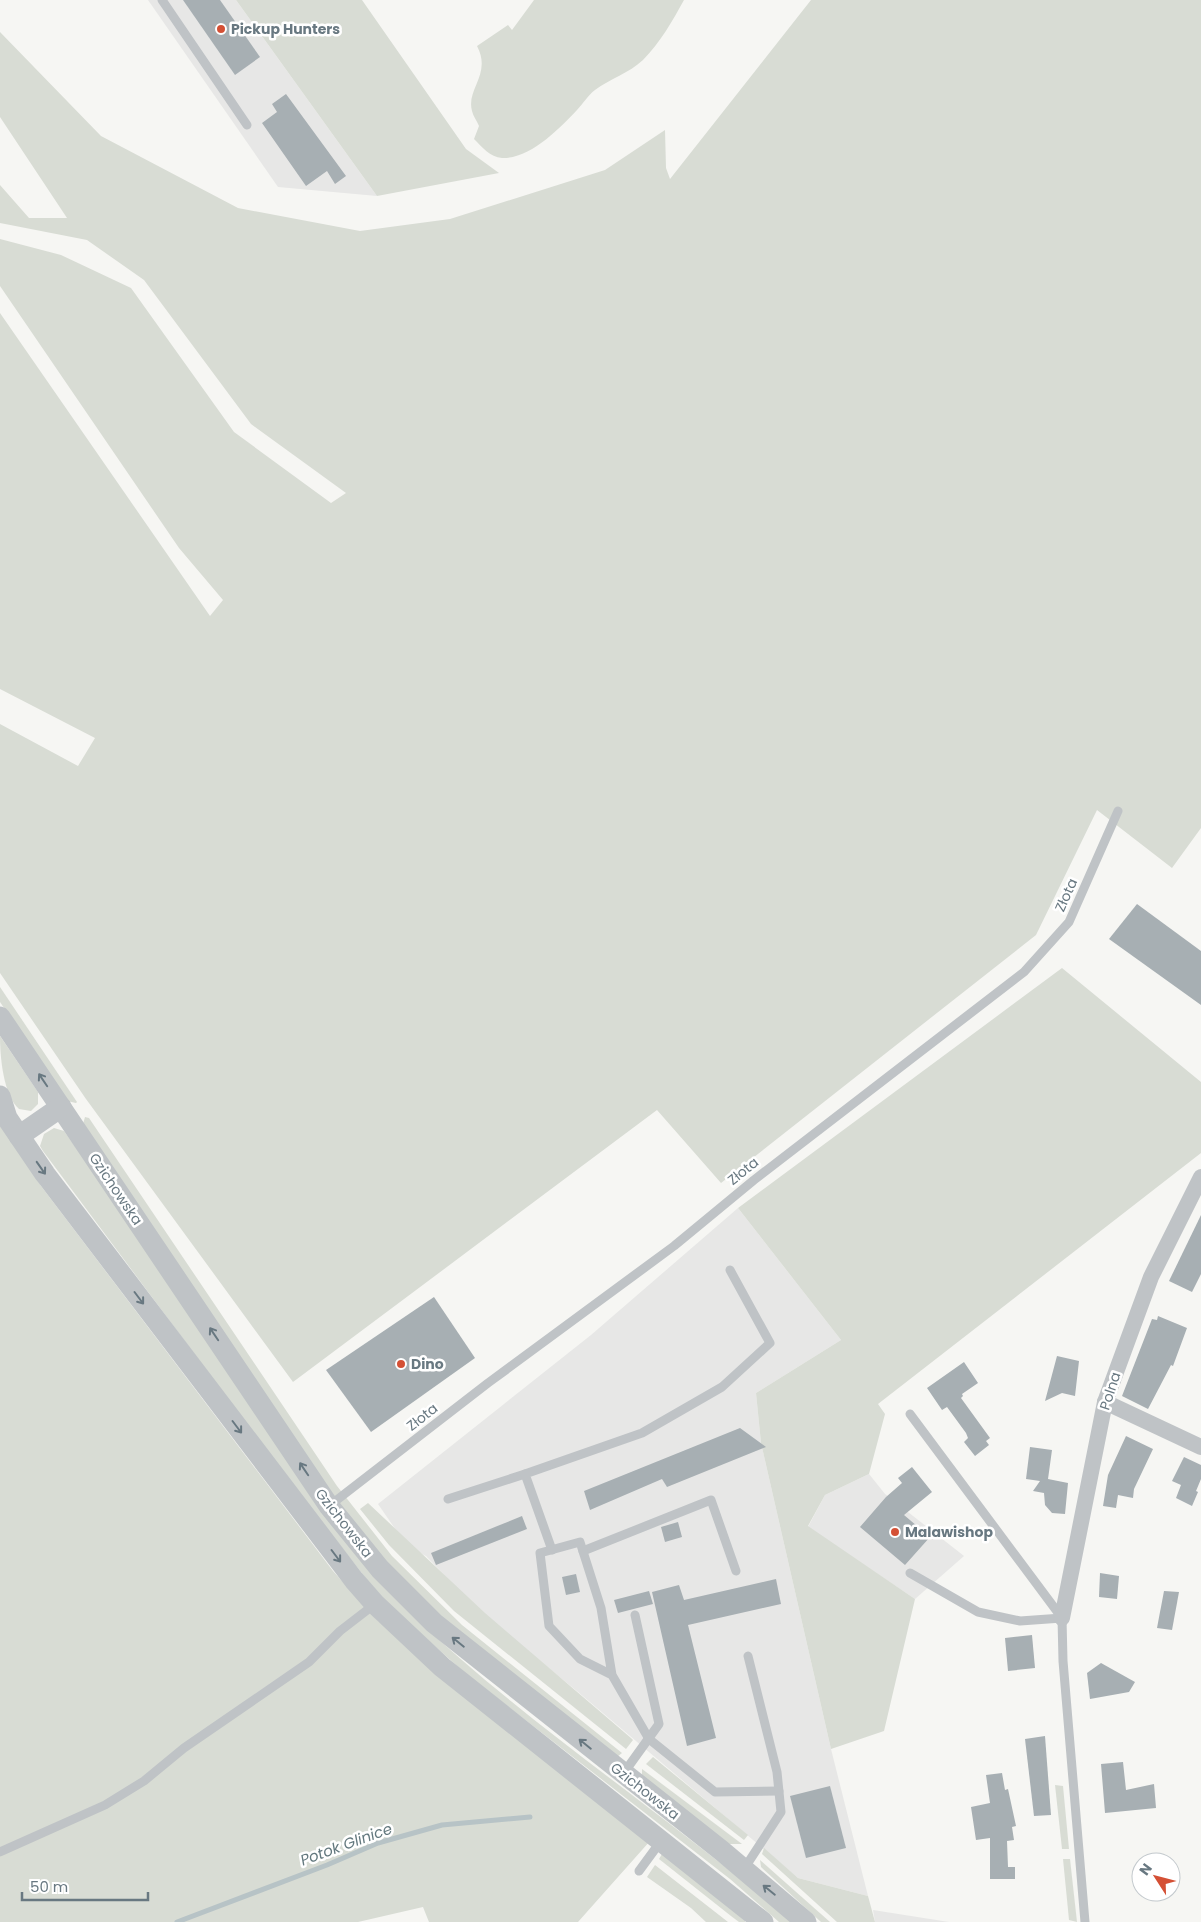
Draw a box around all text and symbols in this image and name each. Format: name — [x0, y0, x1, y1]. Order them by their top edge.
place label: Pickup Hunters — [231, 19, 340, 39]
marker: Pickup Hunters — [215, 23, 227, 35]
street label: Złota — [1050, 875, 1082, 915]
one-way arrow — [38, 1074, 48, 1088]
street label: Gzichowska — [85, 1149, 147, 1229]
street label: Złota — [723, 1152, 763, 1190]
one-way arrow — [36, 1161, 46, 1175]
one-way arrow — [134, 1291, 144, 1305]
one-way arrow — [208, 1327, 219, 1341]
place label: Dino — [411, 1354, 444, 1374]
marker: Dino — [395, 1358, 407, 1370]
street label: Polna — [1094, 1369, 1126, 1413]
street label: Złota — [402, 1398, 442, 1436]
one-way arrow — [232, 1420, 243, 1433]
one-way arrow — [299, 1462, 309, 1476]
street label: Gzichowska — [311, 1484, 377, 1562]
place label: Malawishop — [905, 1522, 993, 1542]
marker: Malawishop — [889, 1526, 901, 1538]
one-way arrow — [330, 1549, 341, 1562]
one-way arrow — [452, 1636, 465, 1647]
one-way arrow — [579, 1738, 592, 1749]
street label: Gzichowska — [606, 1758, 684, 1824]
water label: Potok Glinice — [297, 1818, 395, 1870]
north arrow — [1131, 1852, 1181, 1902]
text: N — [1134, 1859, 1157, 1879]
scale bar — [22, 1870, 149, 1902]
text: 50 m — [30, 1876, 68, 1897]
one-way arrow — [763, 1884, 776, 1895]

